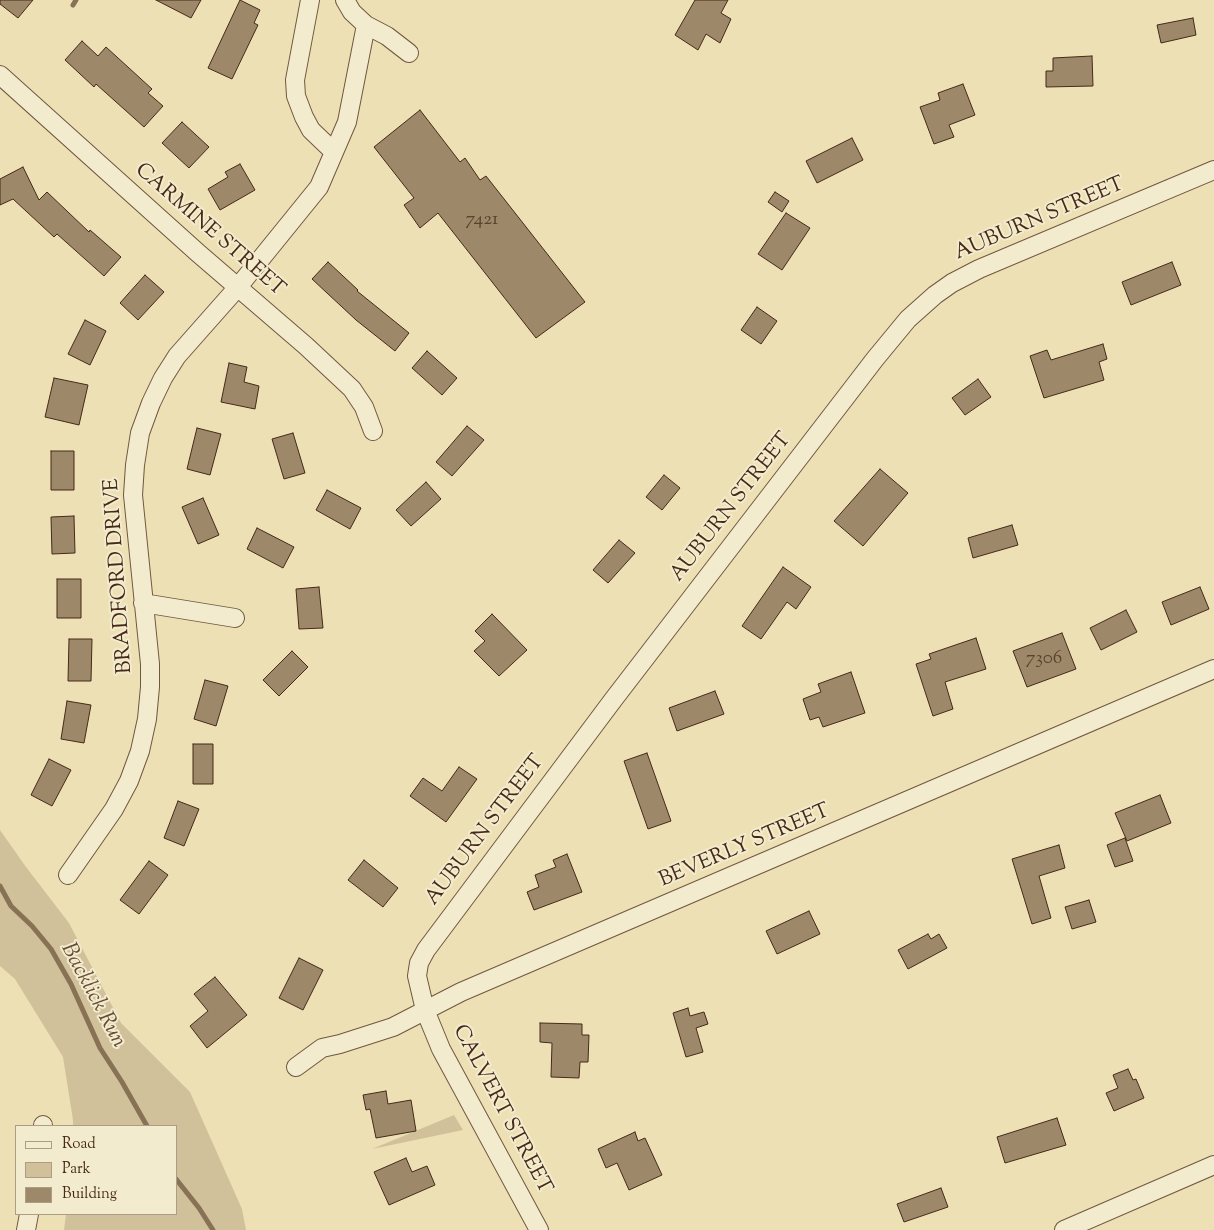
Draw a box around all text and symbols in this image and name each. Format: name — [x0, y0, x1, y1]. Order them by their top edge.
street label: CARMINE STREET — [129, 159, 289, 303]
street label: AUBURN STREET — [951, 173, 1129, 267]
house number: 7421 — [465, 210, 499, 232]
street label: AUBURN STREET — [666, 429, 798, 587]
street label: BRADFORD DRIVE — [101, 477, 139, 675]
house number: 7306 — [1026, 649, 1062, 671]
street label: AUBURN STREET — [421, 751, 551, 911]
street label: BEVERLY STREET — [656, 800, 834, 894]
water label: Backlick Run — [53, 939, 131, 1053]
street label: CALVERT STREET — [446, 1021, 556, 1199]
legend — [15, 1125, 178, 1215]
text: Road — [62, 1134, 96, 1155]
text: Park — [62, 1159, 91, 1180]
text: Building — [62, 1184, 117, 1205]

